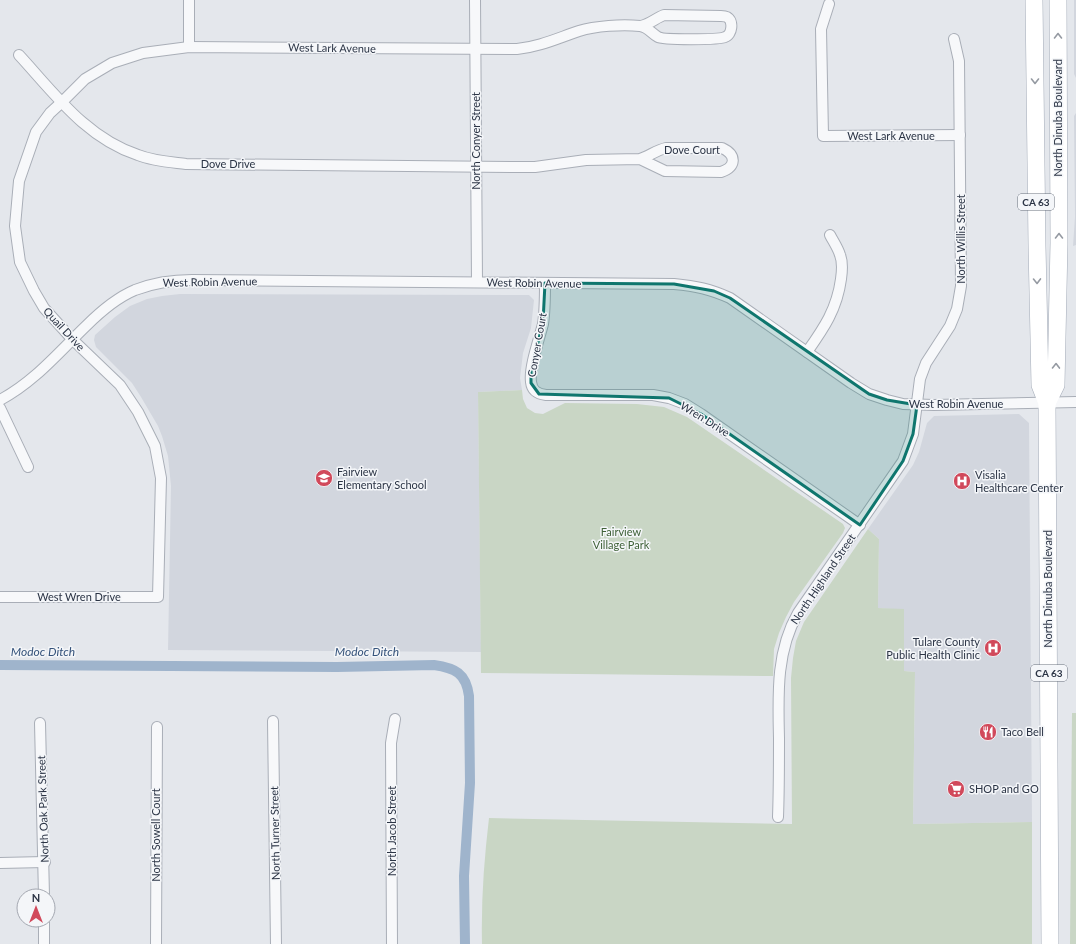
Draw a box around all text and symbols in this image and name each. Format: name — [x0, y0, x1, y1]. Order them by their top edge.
one-way arrow — [1054, 33, 1062, 39]
street label: West Lark Avenue — [288, 40, 376, 55]
street label: North Dinuba Boulevard — [1051, 59, 1064, 177]
one-way arrow — [1031, 78, 1039, 84]
street label: North Conyer Street — [469, 92, 482, 190]
street label: West Lark Avenue — [847, 129, 935, 142]
street label: Dove Court — [664, 143, 720, 156]
street label: Dove Drive — [201, 157, 256, 170]
street label: North Willis Street — [954, 194, 967, 284]
road number: CA 63 — [1018, 194, 1054, 210]
one-way arrow — [1055, 233, 1063, 239]
street label: West Robin Avenue — [163, 274, 258, 289]
street label: West Robin Avenue — [487, 275, 582, 290]
one-way arrow — [1033, 278, 1042, 284]
street label: Quail Drive — [41, 304, 88, 353]
street label: Conyer Court — [524, 312, 549, 378]
one-way arrow — [1052, 363, 1060, 369]
street label: West Robin Avenue — [909, 397, 1004, 410]
street label: Wren Drive — [678, 398, 732, 439]
place label: Fairview Elementary School — [337, 465, 427, 491]
school or university icon: Fairview Elementary School — [314, 468, 334, 488]
place label: Visalia Healthcare Center — [975, 468, 1063, 494]
hospital icon: Visalia Healthcare Center — [952, 471, 972, 491]
park label: Fairview Village Park — [593, 525, 650, 551]
street label: North Dinuba Boulevard — [1041, 530, 1054, 648]
street label: North Highland Street — [787, 531, 858, 626]
street label: West Wren Drive — [37, 590, 121, 603]
place label: Tulare County Public Health Clinic — [886, 635, 980, 661]
hospital icon: Tulare County Public Health Clinic — [983, 638, 1003, 658]
water label: Modoc Ditch — [11, 644, 75, 659]
water label: Modoc Ditch — [335, 644, 399, 659]
road number: CA 63 — [1031, 665, 1067, 681]
restaurant icon: Taco Bell — [978, 722, 998, 742]
place label: Taco Bell — [1001, 725, 1044, 738]
street label: North Oak Park Street — [34, 755, 51, 863]
supermarket icon: SHOP and GO — [946, 779, 966, 799]
place label: SHOP and GO — [969, 782, 1039, 795]
street label: North Turner Street — [267, 786, 282, 880]
street label: North Jacob Street — [385, 786, 398, 876]
street label: North Sowell Court — [149, 788, 162, 882]
north arrow — [16, 888, 56, 928]
text: N — [32, 891, 40, 904]

